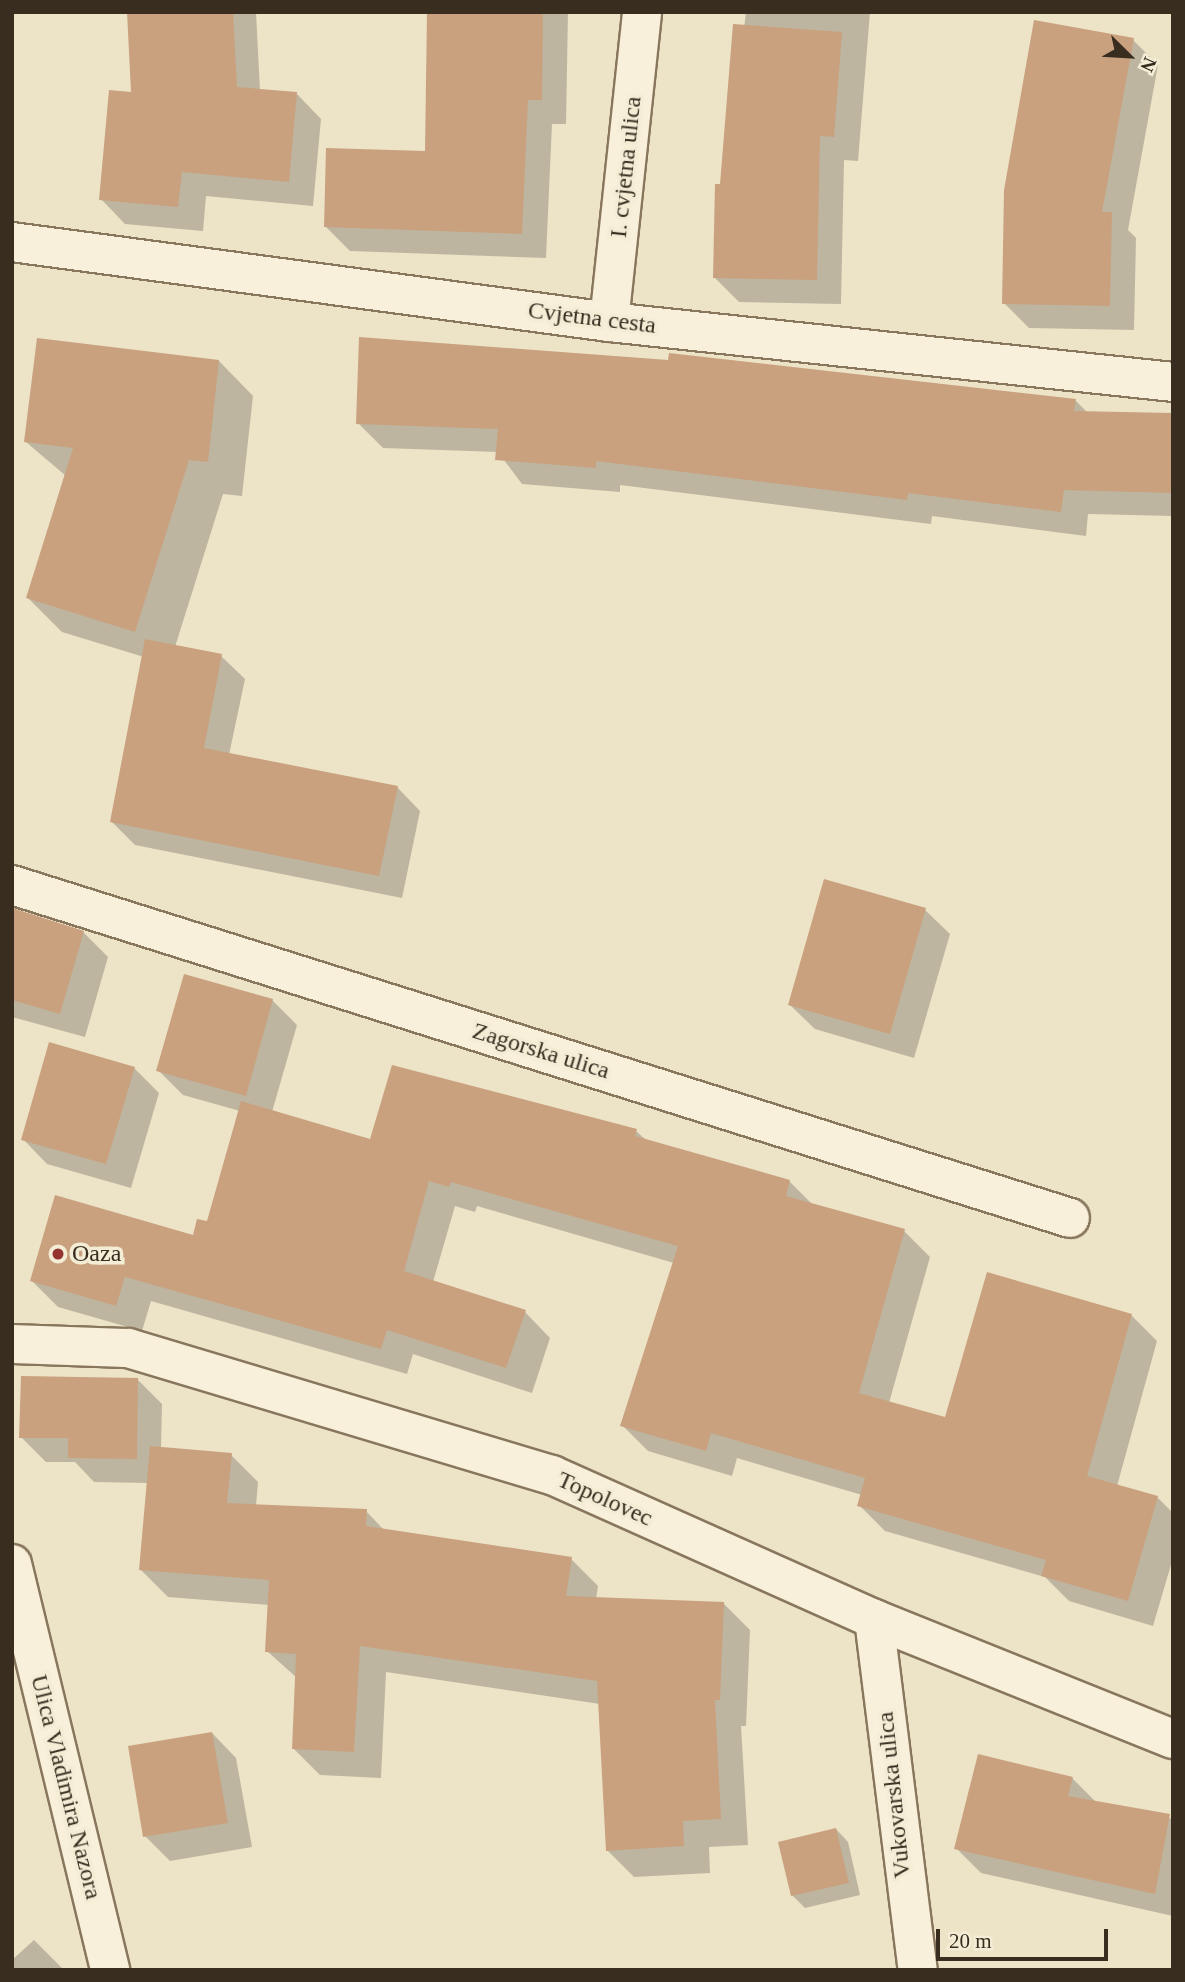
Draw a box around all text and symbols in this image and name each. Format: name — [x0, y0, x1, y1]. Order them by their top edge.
north arrow — [1094, 21, 1164, 91]
text: N — [1136, 54, 1161, 75]
street label: I. cvjetna ulica — [604, 95, 648, 239]
street label: Cvjetna cesta — [526, 296, 658, 340]
street label: Zagorska ulica — [469, 1016, 613, 1086]
place label: Oaza — [72, 1240, 121, 1268]
marker: Oaza — [50, 1246, 66, 1262]
street label: Topolovec — [553, 1465, 657, 1533]
street label: Ulica Vladimira Nazora — [24, 1672, 108, 1902]
street label: Vukovarska ulica — [871, 1710, 917, 1880]
scale bar — [940, 1916, 1112, 1960]
text: 20 m — [949, 1929, 992, 1953]

